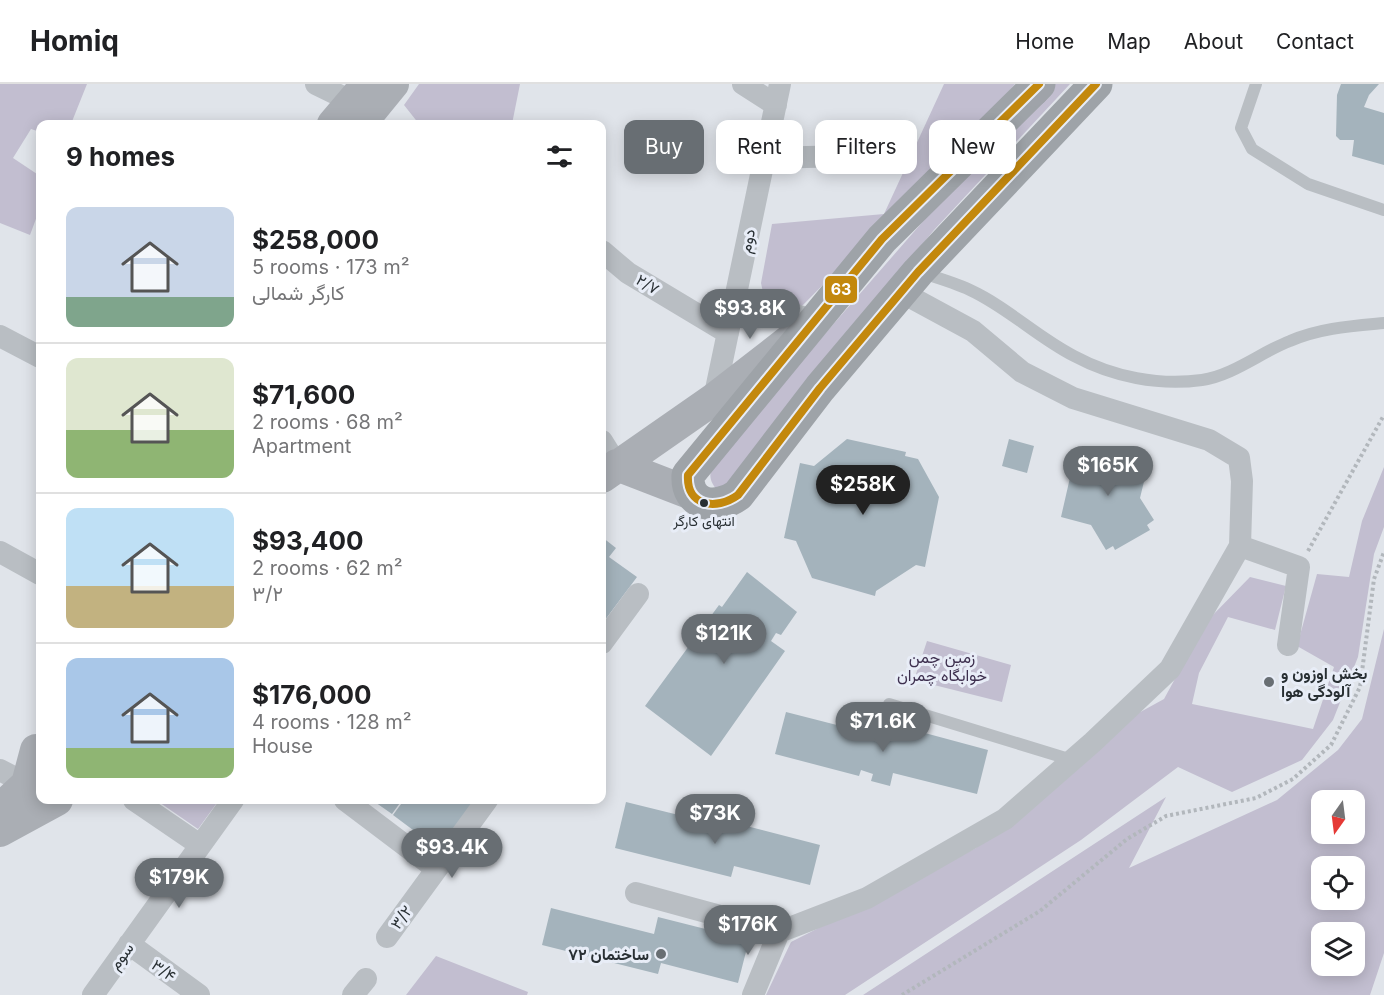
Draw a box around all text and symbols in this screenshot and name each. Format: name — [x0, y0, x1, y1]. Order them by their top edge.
text: Homiq — [30, 24, 119, 58]
text: Home — [1015, 29, 1074, 54]
text: Map — [1107, 29, 1151, 54]
text: About — [1184, 29, 1243, 54]
text: Contact — [1276, 29, 1354, 54]
chip: Buy — [624, 120, 704, 174]
chip: Rent — [716, 120, 803, 174]
chip: Filters — [815, 120, 917, 174]
chip: New — [929, 120, 1016, 174]
icon: filters — [543, 140, 576, 173]
text: 9 homes — [66, 141, 175, 172]
text: $258,000 — [252, 224, 379, 255]
street label: دوم — [735, 227, 760, 255]
icon: home — [114, 231, 186, 303]
text: 5 rooms · 173 m² — [252, 255, 410, 279]
street label: ۲/۷ — [633, 269, 663, 299]
line badge: 63 — [824, 275, 858, 304]
text: 63 — [831, 279, 851, 299]
text: کارگر شمالی — [252, 281, 345, 305]
pin: $93.8K — [701, 289, 799, 340]
text: $93.8K — [714, 296, 786, 320]
text: $71,600 — [252, 379, 355, 410]
icon: home — [114, 382, 186, 454]
text: 2 rooms · 68 m² — [252, 410, 403, 434]
text: Apartment — [252, 434, 351, 458]
pin: $165K — [1066, 446, 1150, 497]
text: $165K — [1077, 453, 1139, 477]
pin: $258K — [821, 465, 905, 516]
text: $258K — [830, 472, 896, 496]
marker: انتهای کارگر — [698, 497, 710, 509]
place label: انتهای کارگر — [672, 512, 735, 530]
text: $93,400 — [252, 525, 363, 556]
icon: home — [114, 532, 186, 604]
text: 2 rooms · 62 m² — [252, 556, 403, 580]
text: ۳/۲ — [252, 582, 283, 606]
pin: $121K — [682, 614, 766, 665]
text: $121K — [695, 621, 753, 645]
park label: زمین چمن خوابگاه چمران — [897, 647, 987, 687]
place label: بخش اوزون و آلودگی هوا — [1281, 663, 1368, 702]
marker: بخش اوزون و آلودگی هوا — [1262, 675, 1276, 689]
text: $176,000 — [252, 679, 372, 710]
icon: home — [114, 682, 186, 754]
pin: $71.6K — [834, 702, 932, 753]
text: $71.6K — [850, 709, 916, 733]
text: 4 rooms · 128 m² — [252, 710, 412, 734]
text: House — [252, 734, 313, 758]
north arrow — [1311, 790, 1365, 844]
map controls — [1311, 790, 1365, 976]
pin: $73K — [679, 794, 751, 845]
text: $73K — [689, 801, 741, 825]
pin: $93.4K — [403, 828, 501, 879]
text: $93.4K — [415, 835, 489, 859]
button: locate — [1311, 856, 1365, 910]
pin: $179K — [137, 858, 221, 909]
text: $179K — [149, 865, 209, 889]
street label: ۳/۲ — [386, 901, 416, 933]
pin: $176K — [706, 905, 790, 956]
text: $176K — [718, 912, 778, 936]
button: layers — [1311, 922, 1365, 976]
street label: سوم — [104, 938, 138, 974]
place label: ساختمان ۷۲ — [568, 944, 649, 964]
marker: ساختمان ۷۲ — [654, 947, 668, 961]
street label: ۳/۴ — [148, 954, 180, 986]

